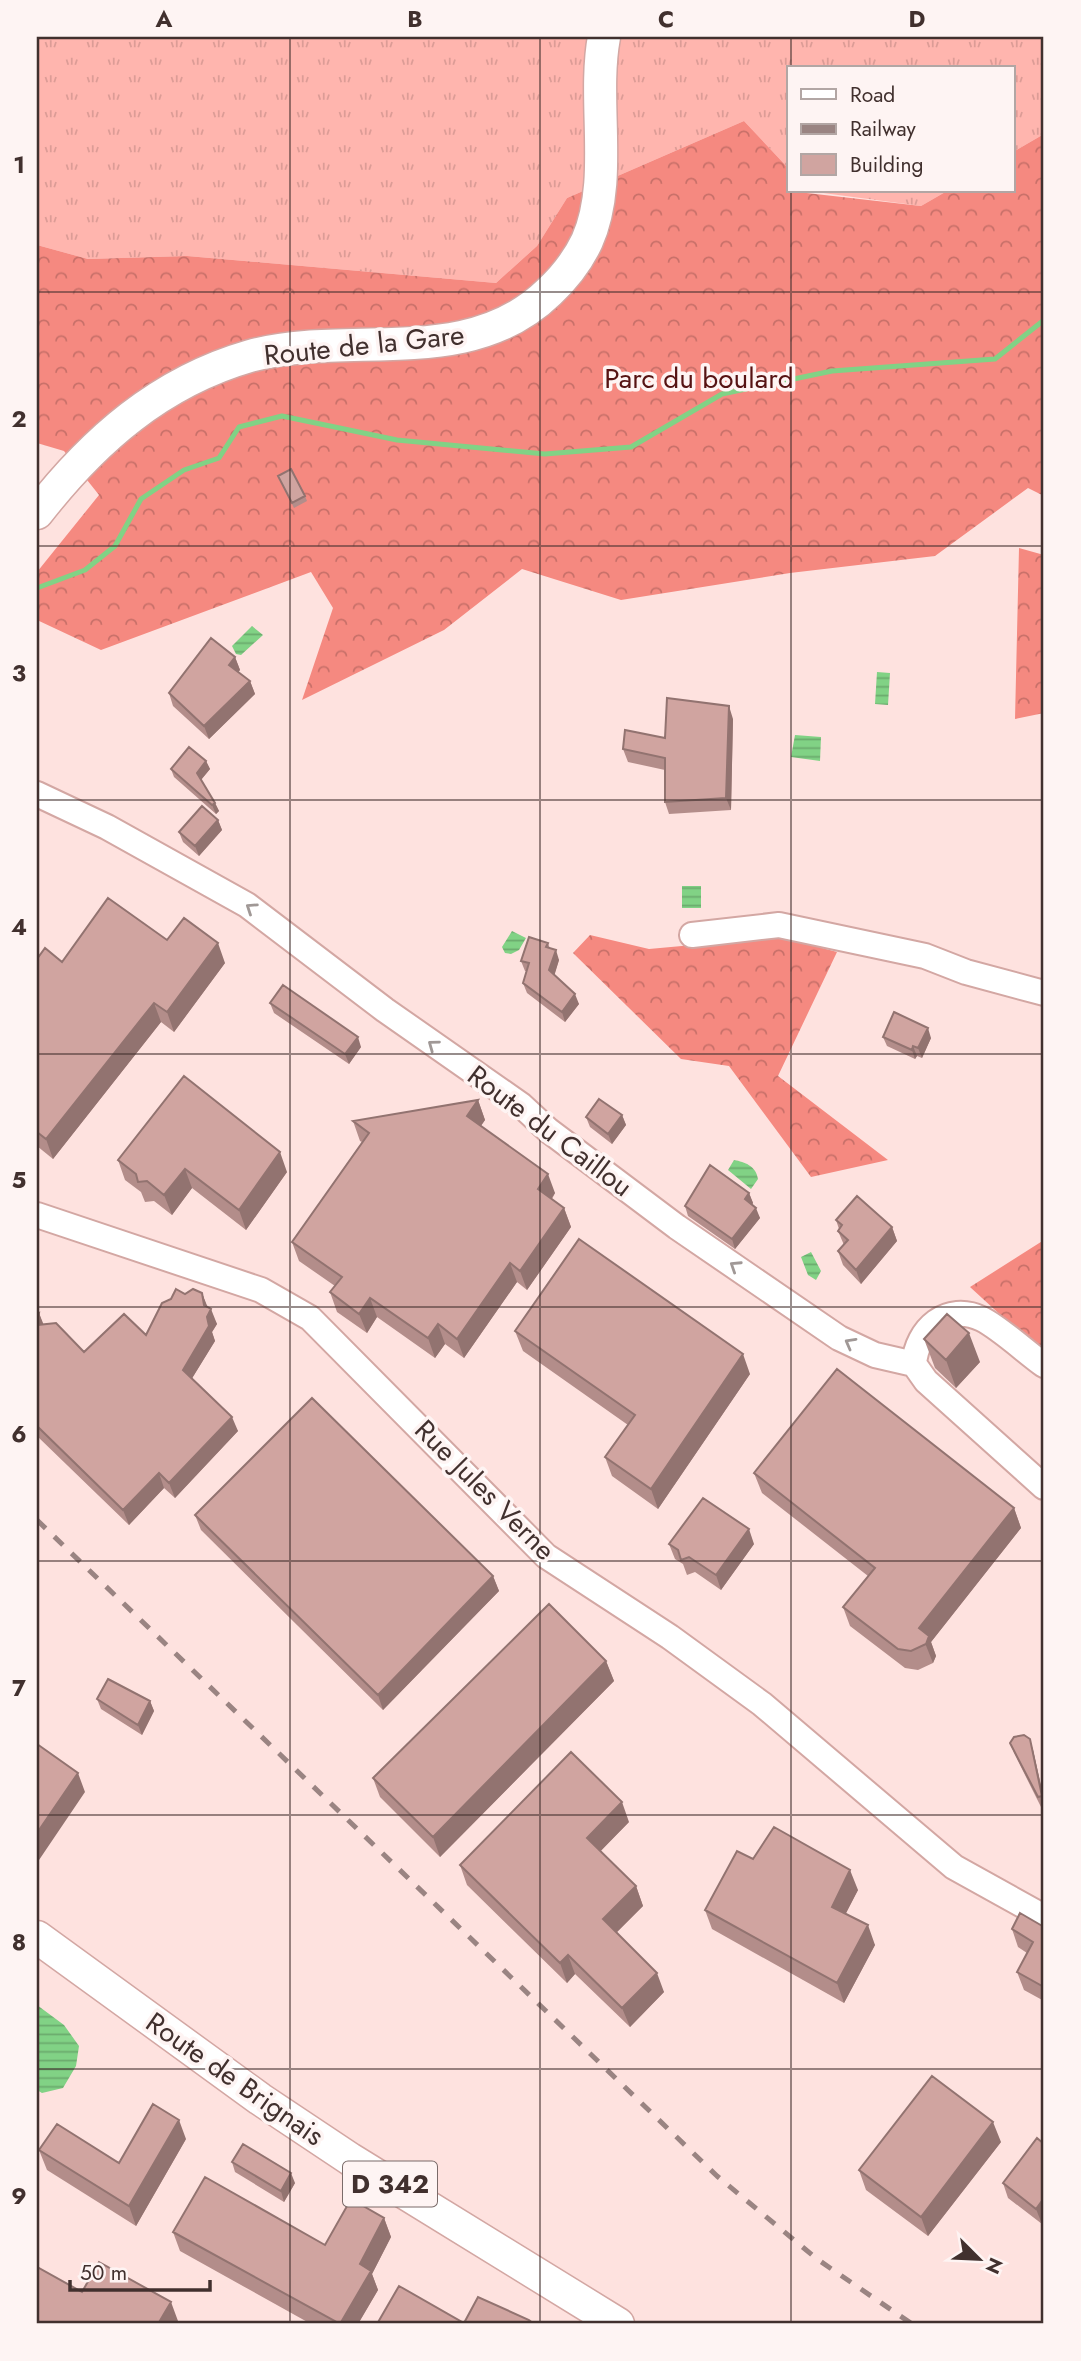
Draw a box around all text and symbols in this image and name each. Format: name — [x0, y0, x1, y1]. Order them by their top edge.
text: A — [155, 2, 173, 36]
text: B — [407, 2, 423, 36]
text: C — [658, 2, 674, 36]
text: D — [909, 2, 926, 36]
legend — [787, 66, 1014, 192]
text: Road — [850, 80, 895, 110]
text: Railway — [850, 114, 916, 144]
text: 1 — [13, 148, 25, 182]
text: Building — [850, 150, 923, 180]
street label: Route de la Gare — [262, 314, 466, 376]
park label: Parc du boulard — [604, 358, 794, 399]
text: 2 — [11, 402, 27, 436]
text: 3 — [12, 656, 26, 690]
one-way arrow — [246, 904, 259, 916]
text: 4 — [11, 910, 27, 944]
one-way arrow — [428, 1040, 441, 1053]
street label: Route du Caillou — [459, 1055, 641, 1207]
text: 5 — [12, 1163, 26, 1197]
one-way arrow — [729, 1261, 742, 1274]
one-way arrow — [844, 1338, 857, 1352]
street label: Rue Jules Verne — [405, 1410, 565, 1570]
text: 6 — [11, 1417, 27, 1451]
text: 7 — [12, 1671, 26, 1705]
text: 8 — [12, 1925, 26, 1959]
street label: Route de Brignais — [138, 2002, 332, 2156]
road number: D 342 — [343, 2162, 437, 2206]
text: 9 — [11, 2179, 27, 2213]
north arrow — [944, 2224, 1014, 2294]
scale bar — [70, 2249, 210, 2293]
text: N — [979, 2253, 1009, 2278]
text: 50 m — [80, 2258, 127, 2288]

